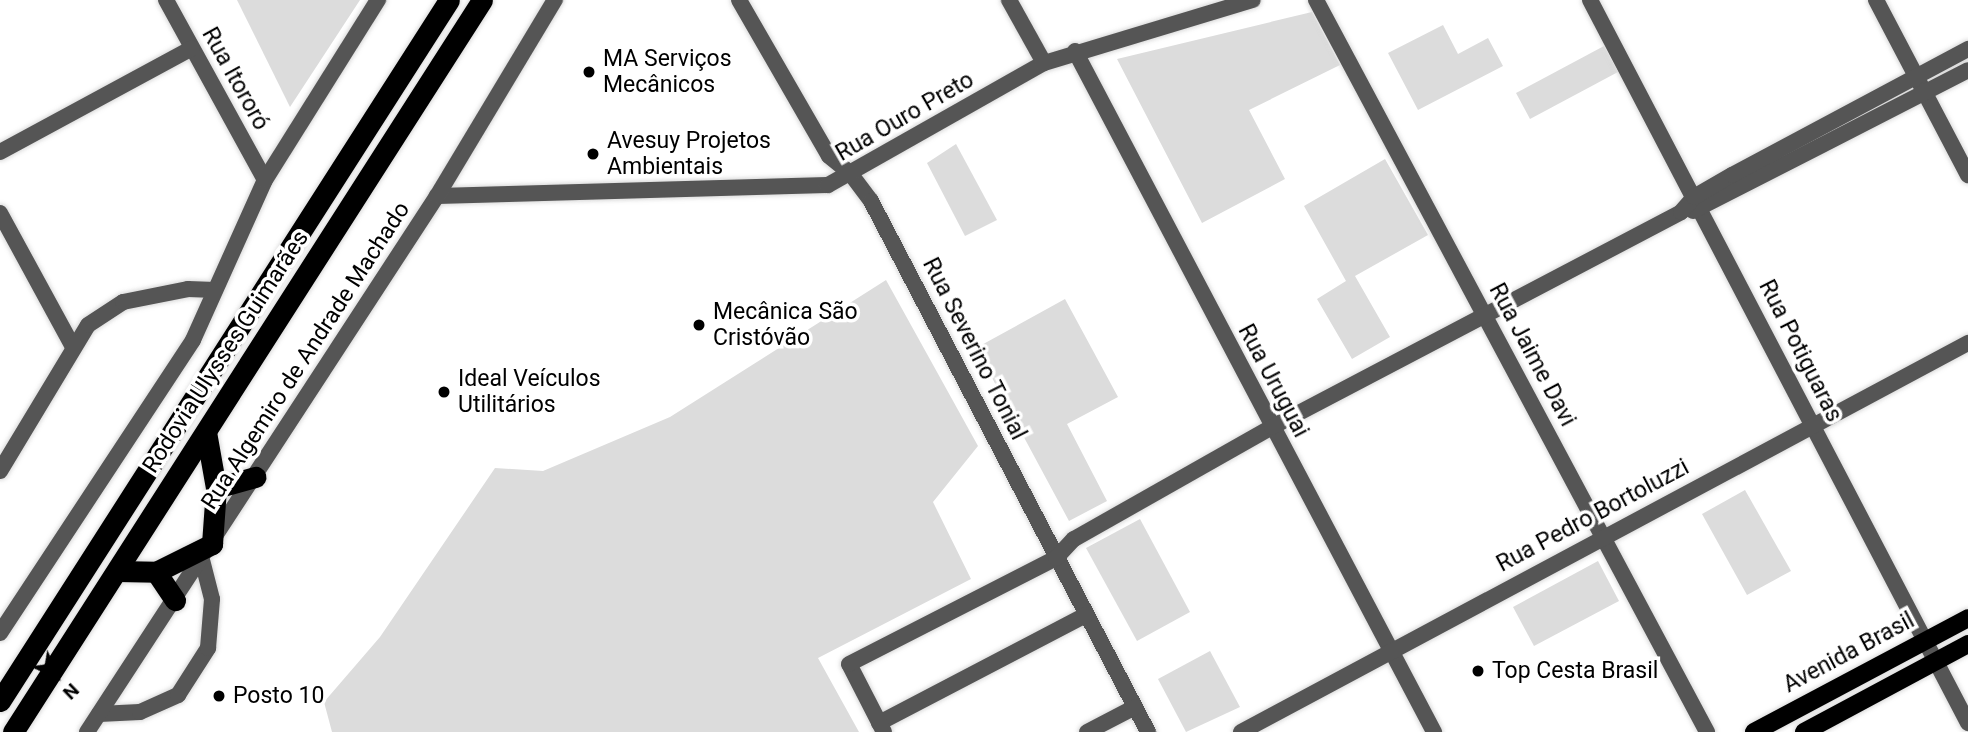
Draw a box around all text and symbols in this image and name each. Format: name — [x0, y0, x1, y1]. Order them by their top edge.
street label: Rua Itororó — [196, 23, 274, 135]
place label: MA Serviços Mecânicos — [603, 45, 732, 99]
marker: MA Serviços Mecânicos — [581, 64, 597, 80]
street label: Rua Ouro Preto — [831, 66, 979, 168]
place label: Avesuy Projetos Ambientais — [607, 127, 771, 181]
marker: Avesuy Projetos Ambientais — [585, 146, 601, 162]
street label: Rua Algemiro de Andrade Machado — [196, 197, 416, 515]
street label: Rodovia Ulysses Guimarães — [137, 226, 315, 478]
street label: Rua Severino Tonial — [916, 253, 1032, 445]
street label: Rua Potiguaras — [1752, 275, 1848, 427]
street label: Rua Jaime Davi — [1483, 279, 1581, 431]
place label: Mecânica São Cristóvão — [713, 298, 858, 352]
marker: Mecânica São Cristóvão — [691, 317, 707, 333]
street label: Rua Uruguai — [1232, 320, 1314, 442]
place label: Ideal Veículos Utilitários — [458, 365, 601, 419]
marker: Ideal Veículos Utilitários — [436, 384, 452, 400]
street label: Rua Pedro Bortoluzzi — [1492, 454, 1694, 578]
street label: Avenida Brasil — [1779, 607, 1919, 699]
north arrow — [21, 641, 91, 711]
place label: Top Cesta Brasil — [1492, 657, 1658, 685]
marker: Top Cesta Brasil — [1470, 663, 1486, 679]
text: N — [58, 679, 84, 704]
place label: Posto 10 — [233, 682, 324, 710]
marker: Posto 10 — [211, 688, 227, 704]

